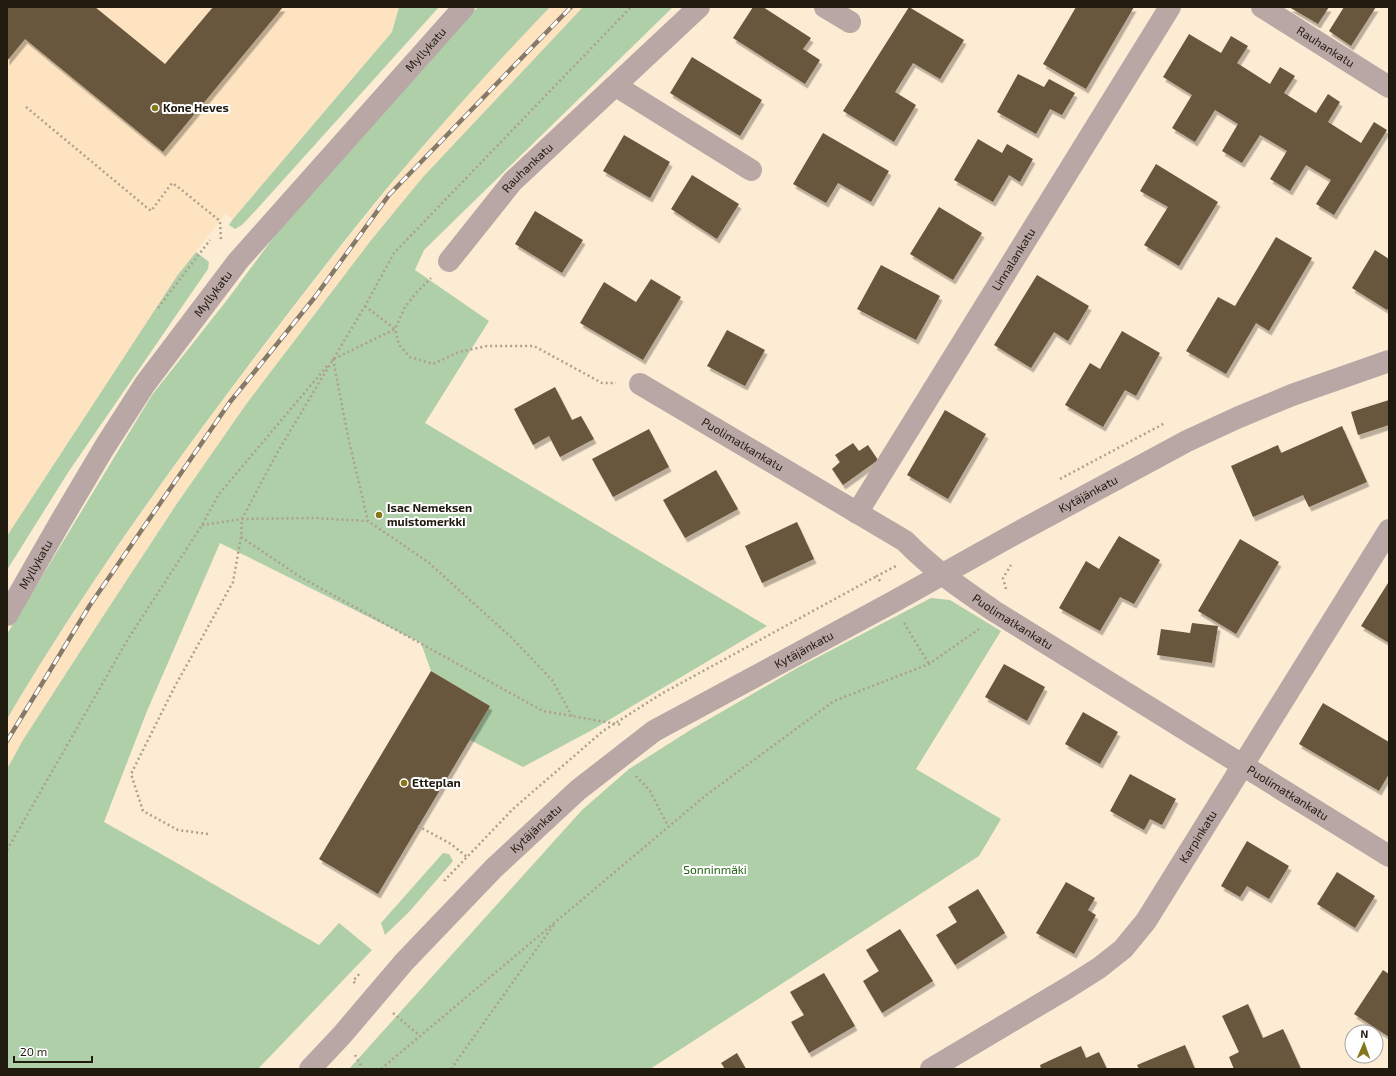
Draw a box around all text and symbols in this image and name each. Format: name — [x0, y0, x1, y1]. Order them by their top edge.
street label: Rauhankatu — [1295, 23, 1357, 70]
street label: Myllykatu — [402, 24, 448, 74]
place label: Kone Heves — [163, 100, 229, 114]
marker: Kone Heves — [150, 103, 160, 113]
street label: Rauhankatu — [498, 139, 555, 195]
street label: Linnalankatu — [988, 225, 1038, 293]
street label: Myllykatu — [190, 268, 234, 319]
street label: Puolimatkankatu — [699, 414, 786, 473]
street label: Kytäjänkatu — [1056, 472, 1120, 515]
place label: Isac Nemeksen muistomerkki — [387, 500, 472, 528]
marker: Isac Nemeksen muistomerkki — [374, 510, 384, 520]
street label: Myllykatu — [15, 537, 55, 591]
street label: Puolimatkankatu — [970, 590, 1056, 652]
street label: Kytäjänkatu — [772, 628, 836, 671]
street label: Puolimatkankatu — [1245, 762, 1331, 823]
place label: Etteplan — [412, 775, 461, 789]
marker: Etteplan — [399, 778, 409, 788]
street label: Kytäjänkatu — [507, 801, 564, 855]
street label: Karpinkatu — [1176, 807, 1219, 865]
park label: Sonninmäki — [683, 862, 747, 876]
north arrow — [1344, 1024, 1384, 1064]
text: N — [1360, 1027, 1369, 1040]
scale bar — [14, 1038, 92, 1064]
text: 20 m — [20, 1044, 47, 1058]

